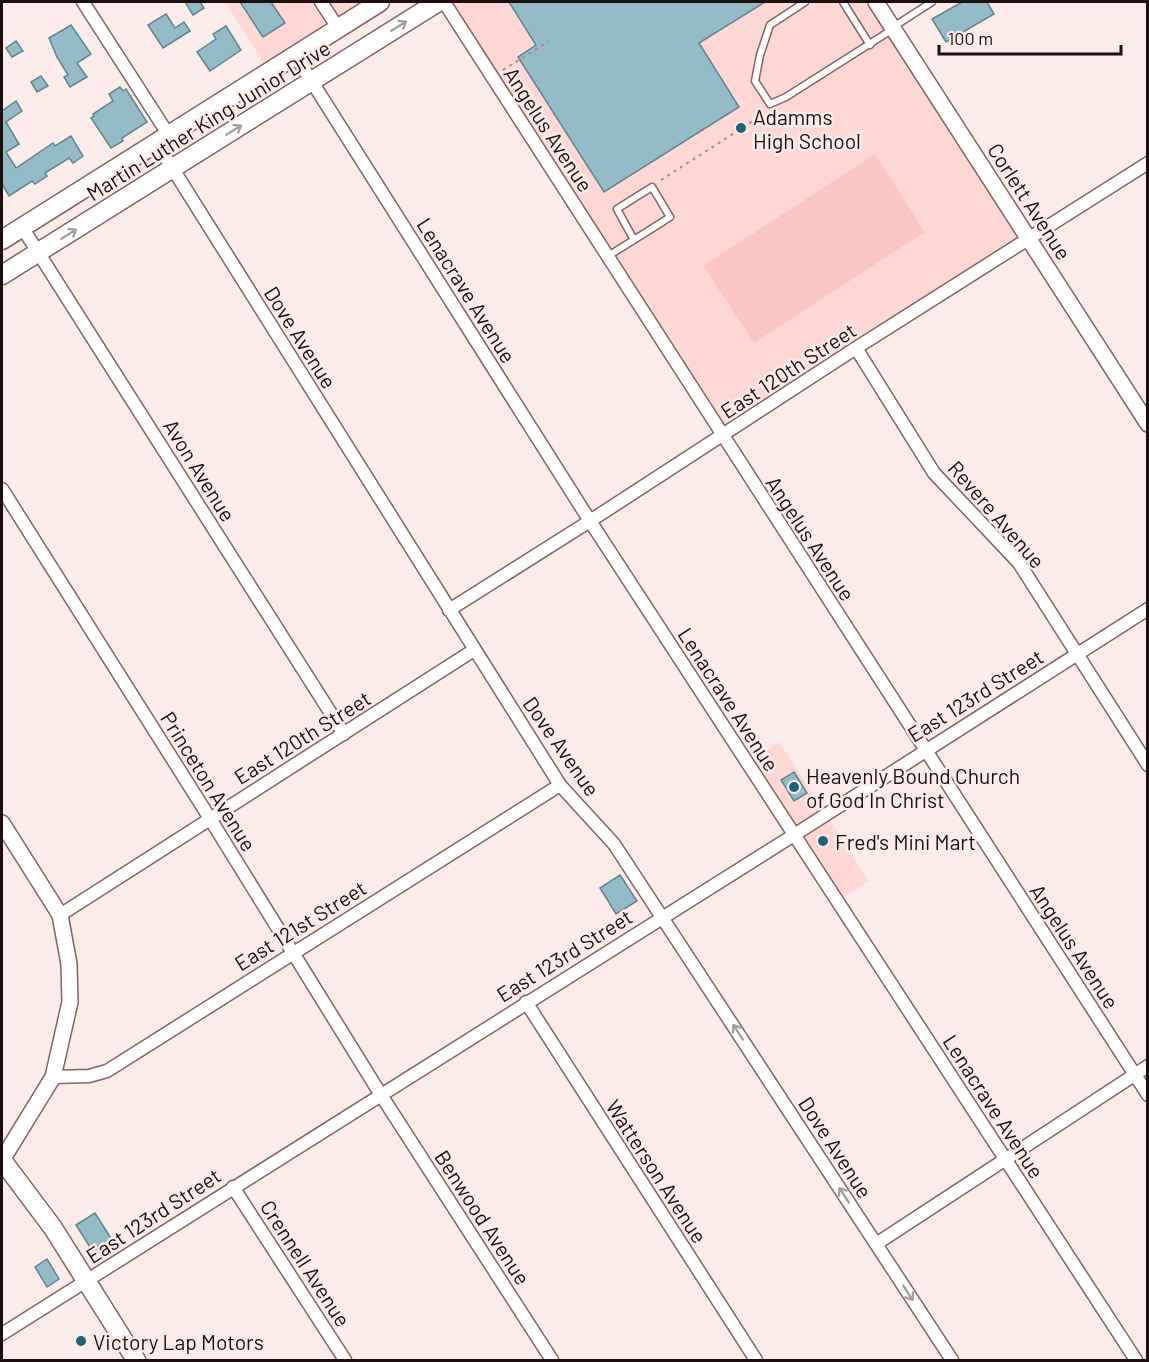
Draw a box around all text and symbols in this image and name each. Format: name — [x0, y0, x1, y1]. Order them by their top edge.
scale bar — [939, 18, 1120, 56]
one-way arrow — [391, 20, 407, 32]
text: 100 m — [948, 27, 993, 49]
street label: Martin Luther King Junior Drive — [82, 35, 334, 205]
street label: Angelus Avenue — [499, 62, 599, 196]
place label: Adamms High School — [753, 104, 861, 153]
marker: Adamms High School — [734, 121, 748, 135]
one-way arrow — [226, 124, 242, 136]
street label: Corlett Avenue — [983, 138, 1077, 264]
street label: Lenacrave Avenue — [412, 213, 522, 367]
one-way arrow — [60, 227, 77, 239]
street label: Dove Avenue — [260, 281, 342, 393]
street label: East 120th Street — [716, 317, 860, 423]
street label: Avon Avenue — [159, 414, 241, 526]
street label: Revere Avenue — [944, 455, 1050, 573]
street label: Angelus Avenue — [761, 471, 861, 605]
street label: Lenacrave Avenue — [673, 623, 785, 775]
street label: East 123rd Street — [903, 643, 1047, 747]
street label: East 120th Street — [229, 685, 375, 789]
street label: Dove Avenue — [519, 691, 605, 801]
street label: Princeton Avenue — [156, 707, 262, 855]
place label: Heavenly Bound Church of God In Christ — [806, 763, 1020, 812]
marker: Heavenly Bound Church of God In Christ — [787, 780, 801, 794]
place label: Fred's Mini Mart — [835, 829, 976, 854]
marker: Fred's Mini Mart — [816, 834, 830, 848]
street label: East 121st Street — [230, 875, 370, 975]
street label: Angelus Avenue — [1025, 879, 1125, 1013]
street label: East 123rd Street — [492, 903, 636, 1007]
one-way arrow — [732, 1024, 744, 1041]
street label: Lenacrave Avenue — [938, 1030, 1050, 1182]
street label: Dove Avenue — [794, 1092, 878, 1202]
street label: Watterson Avenue — [601, 1095, 713, 1247]
street label: Benwood Avenue — [430, 1145, 536, 1289]
street label: East 123rd Street — [81, 1162, 225, 1268]
one-way arrow — [838, 1187, 850, 1204]
street label: Crennell Avenue — [256, 1195, 356, 1331]
one-way arrow — [902, 1285, 914, 1301]
place label: Victory Lap Motors — [93, 1329, 264, 1354]
marker: Victory Lap Motors — [74, 1334, 88, 1348]

